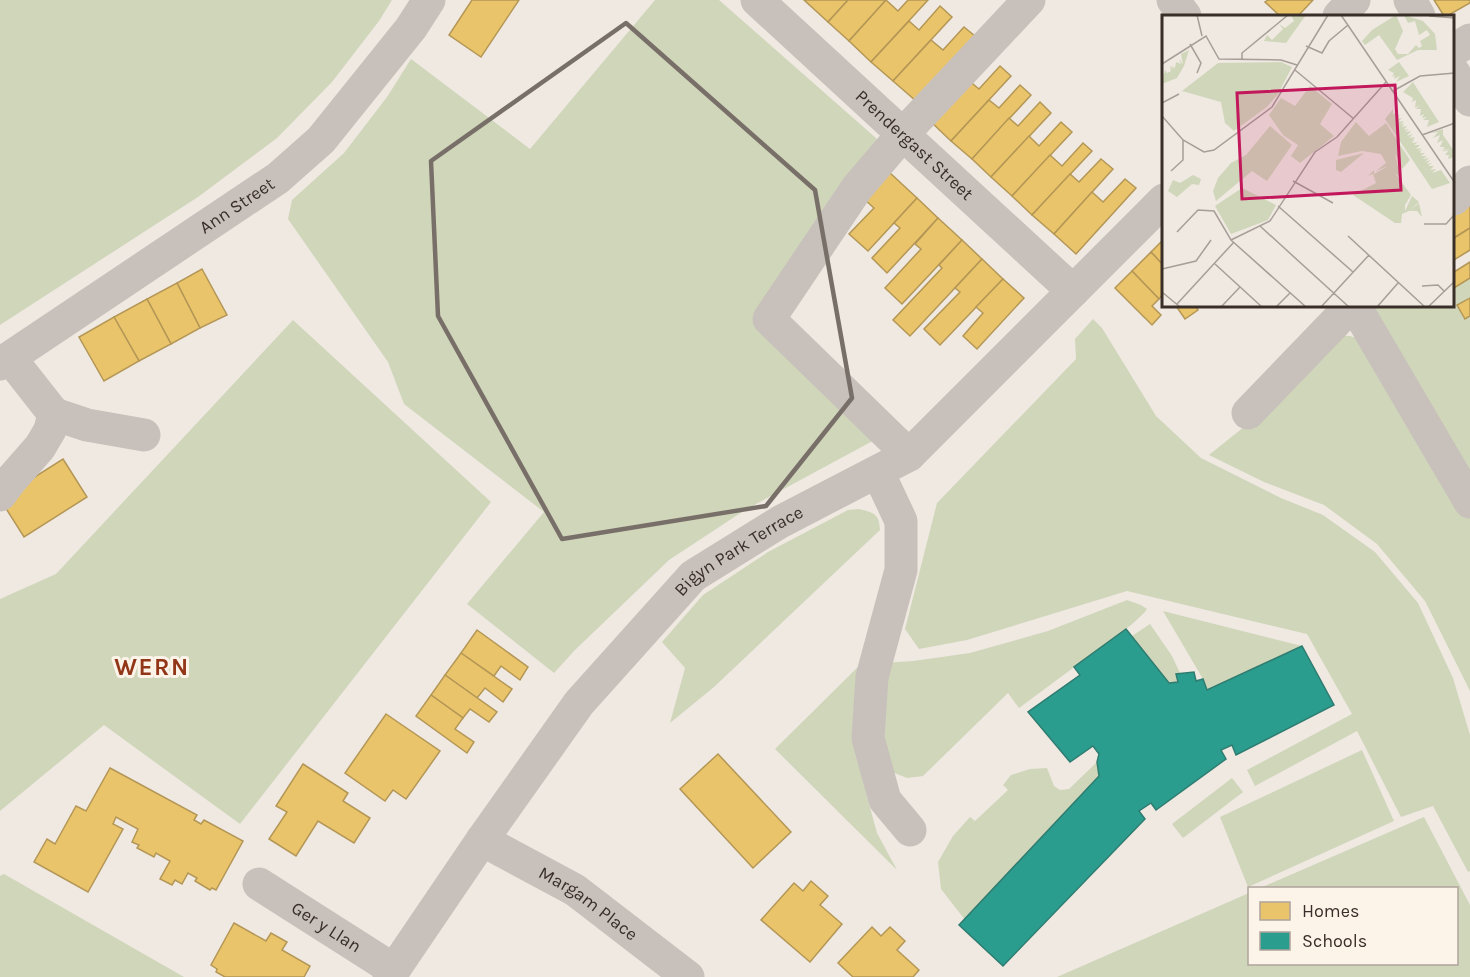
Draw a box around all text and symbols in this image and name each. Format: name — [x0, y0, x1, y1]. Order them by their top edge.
inset map — [1162, 15, 1455, 308]
street label: Prendergast Street — [851, 85, 978, 205]
street label: Ann Street — [195, 172, 279, 239]
street label: Bigyn Park Terrace — [669, 501, 807, 600]
district label: WERN — [114, 653, 190, 681]
street label: Margam Place — [535, 862, 642, 945]
legend — [1248, 887, 1458, 965]
street label: Ger y Llan — [287, 897, 366, 957]
text: Homes — [1302, 900, 1359, 922]
text: Schools — [1302, 930, 1367, 952]

